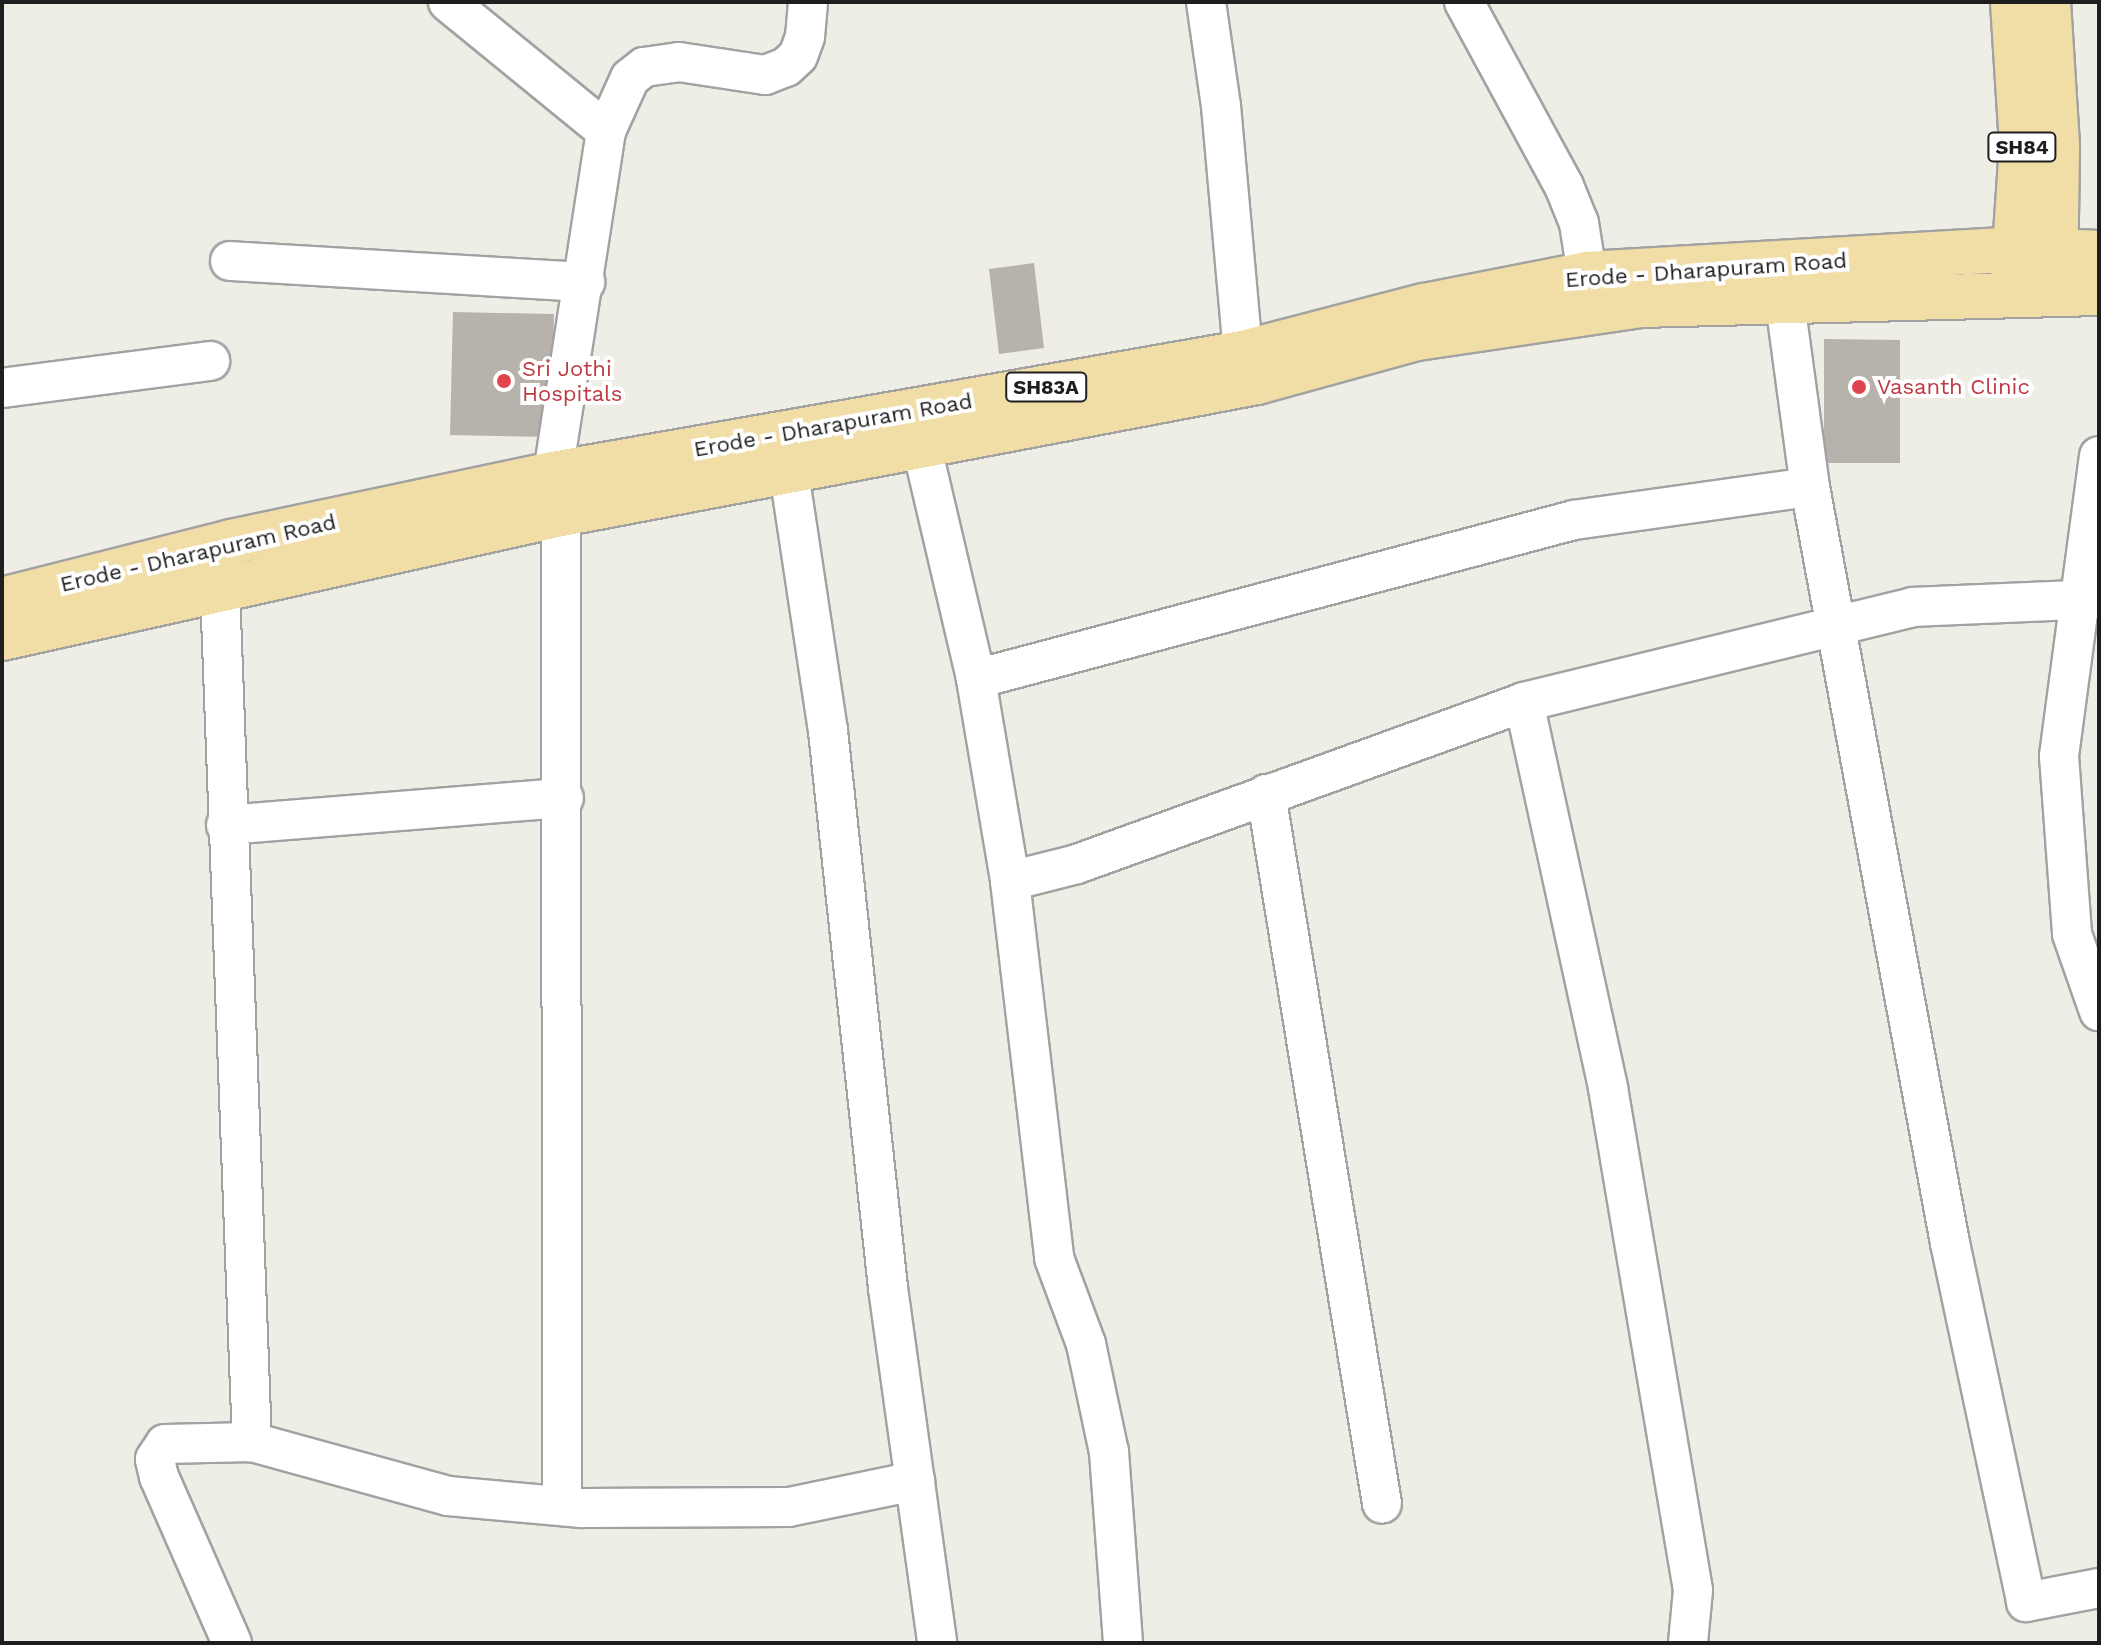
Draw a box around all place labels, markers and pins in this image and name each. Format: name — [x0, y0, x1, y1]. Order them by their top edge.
place label: Sri Jothi Hospitals — [522, 355, 622, 406]
marker: Sri Jothi Hospitals — [493, 370, 515, 392]
place label: Vasanth Clinic — [1877, 374, 2030, 400]
marker: Vasanth Clinic — [1848, 376, 1870, 398]

